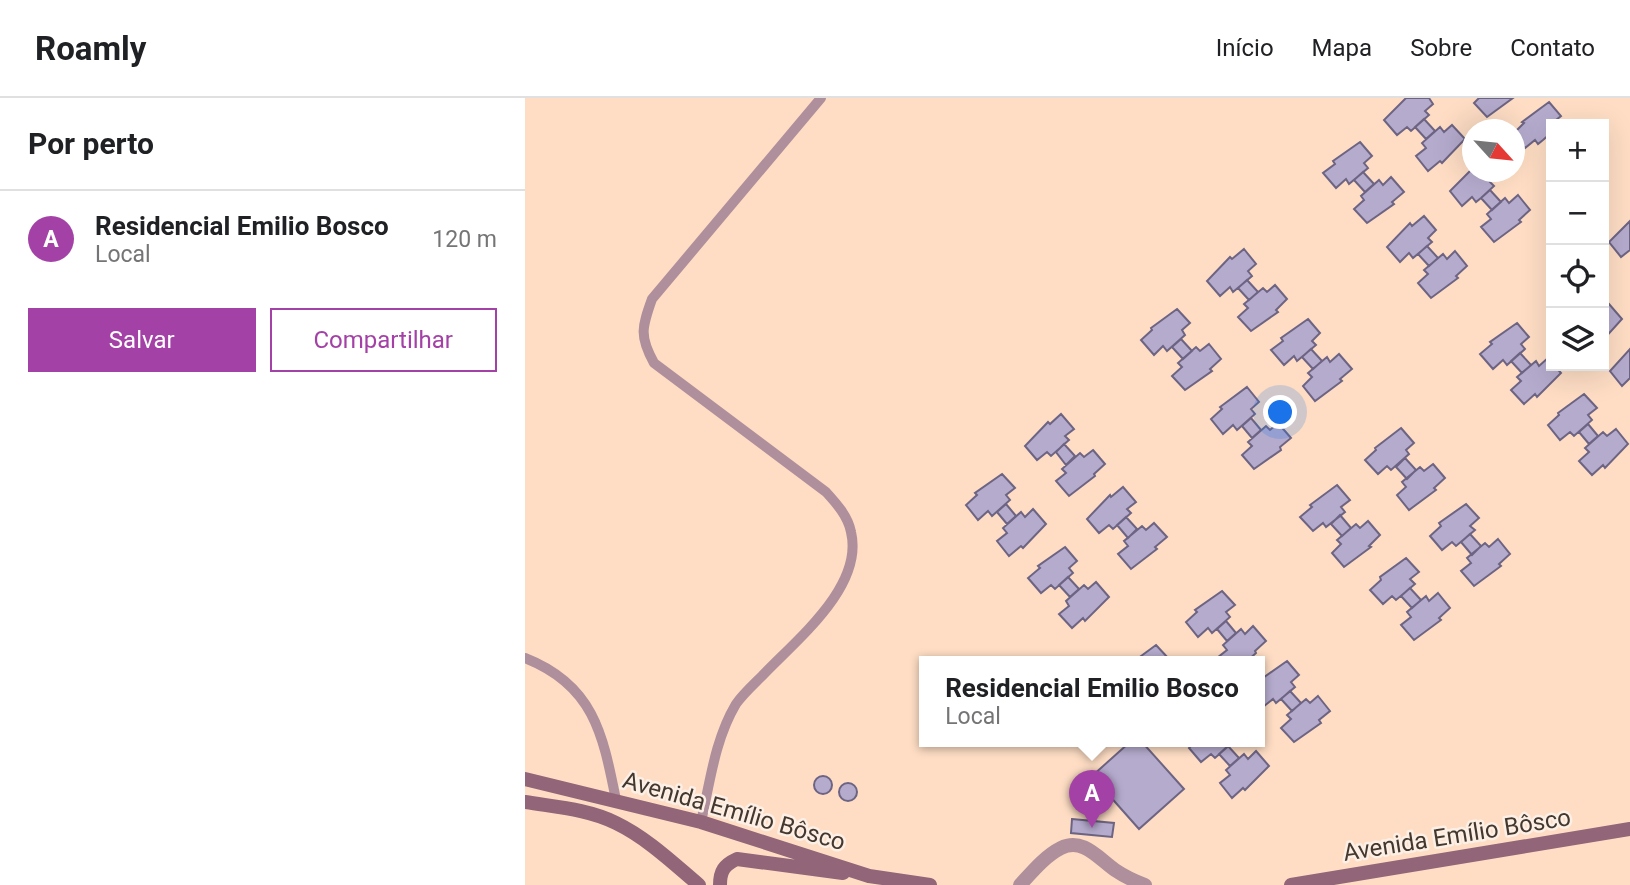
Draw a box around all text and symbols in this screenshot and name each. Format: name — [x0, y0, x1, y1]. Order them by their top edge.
text: Roamly — [35, 29, 146, 68]
text: Início — [1216, 34, 1274, 62]
text: Mapa — [1312, 34, 1372, 62]
text: Sobre — [1410, 34, 1472, 62]
text: Contato — [1510, 34, 1595, 62]
north arrow — [1462, 119, 1525, 182]
map controls — [1546, 119, 1609, 371]
button: + — [1546, 119, 1609, 182]
text: Por perto — [28, 126, 154, 161]
button: − — [1546, 182, 1609, 245]
text: Residencial Emilio Bosco — [95, 211, 389, 241]
text: A — [43, 226, 59, 253]
text: 120 m — [432, 226, 497, 253]
text: Local — [95, 241, 151, 268]
button: locate — [1546, 245, 1609, 308]
button: Salvar — [28, 308, 256, 372]
button: Compartilhar — [270, 308, 497, 372]
button: layers — [1546, 308, 1609, 371]
your location — [1263, 395, 1297, 429]
popup — [919, 656, 1265, 747]
text: Residencial Emilio Bosco — [945, 673, 1239, 703]
text: Local — [945, 703, 1001, 730]
street label: Avenida Emílio Bôsco — [620, 766, 848, 856]
pin: A — [1069, 770, 1115, 828]
street label: Avenida Emílio Bôsco — [1341, 803, 1573, 867]

